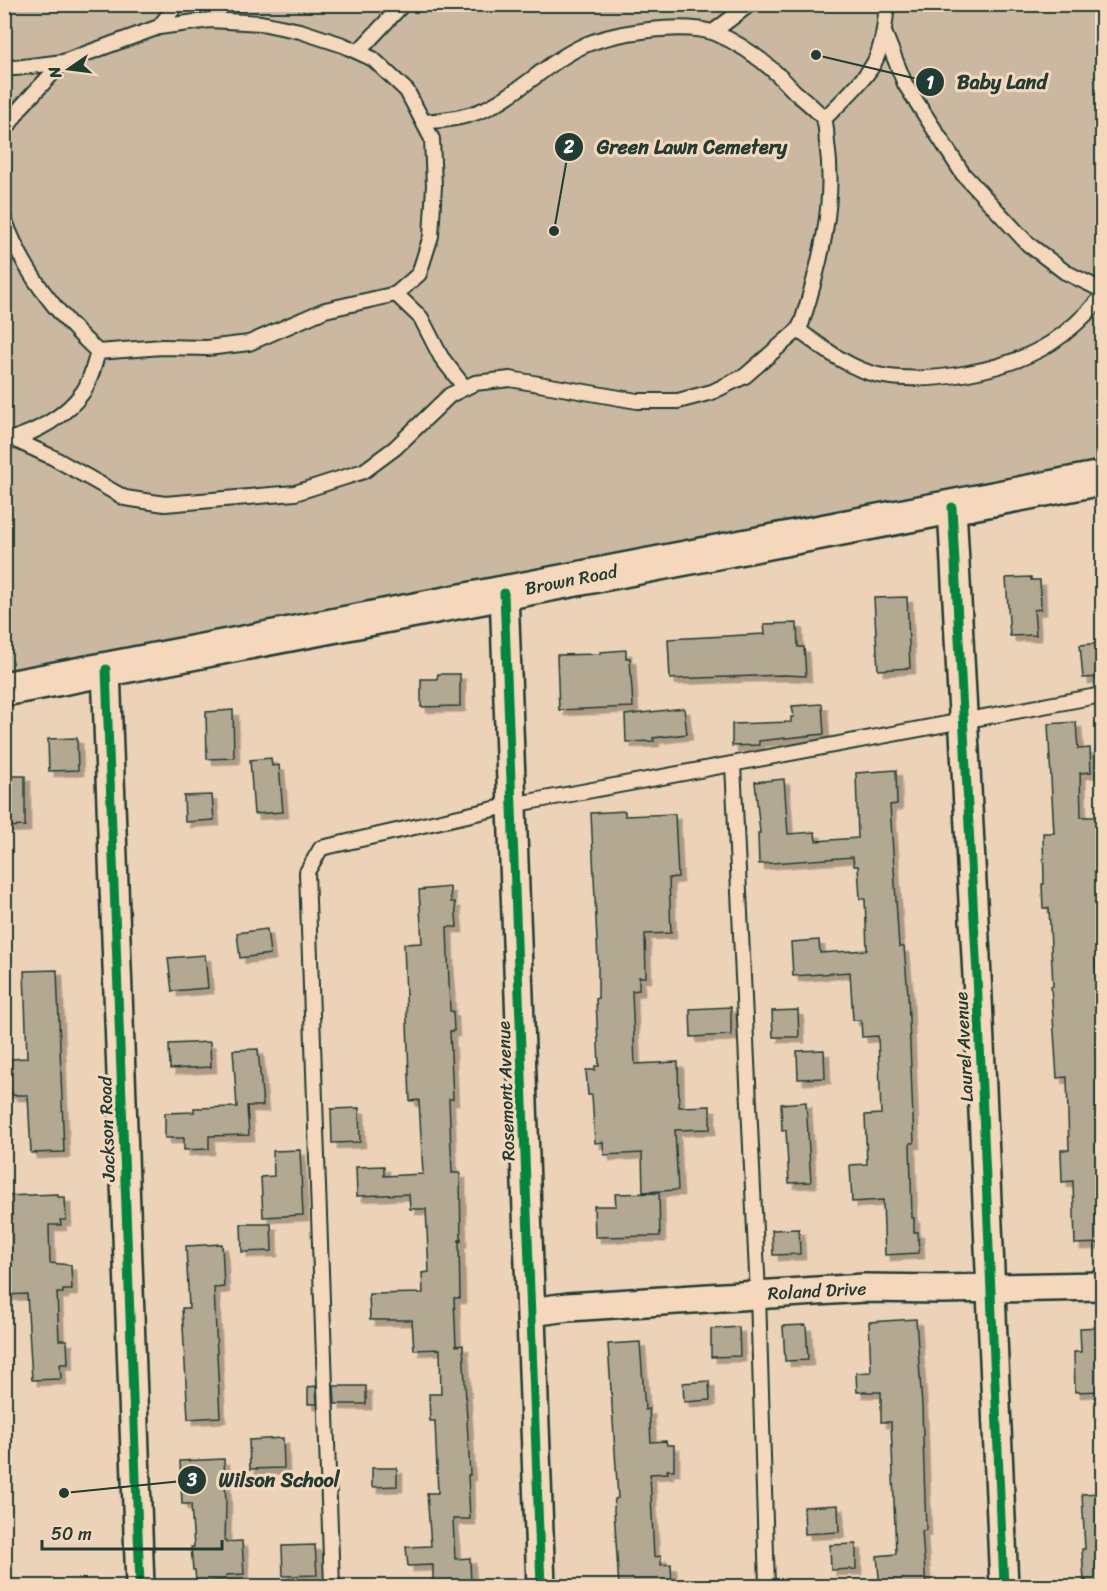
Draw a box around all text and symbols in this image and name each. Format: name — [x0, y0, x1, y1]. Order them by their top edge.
north arrow — [39, 39, 99, 99]
text: N — [39, 63, 71, 82]
callout: Baby Land — [915, 63, 1059, 101]
text: Baby Land — [957, 65, 1049, 100]
text: 1 — [926, 67, 934, 99]
callout: Green Lawn Cemetery — [554, 128, 800, 166]
text: Green Lawn Cemetery — [596, 130, 788, 165]
text: 2 — [563, 131, 575, 163]
street label: Brown Road — [522, 555, 621, 605]
street label: Laurel Avenue — [945, 991, 983, 1103]
street label: Rosemont Avenue — [488, 1020, 524, 1162]
street label: Jackson Road — [89, 1074, 125, 1183]
street label: Roland Drive — [767, 1272, 867, 1310]
callout: Wilson School — [177, 1461, 352, 1499]
text: Wilson School — [219, 1463, 341, 1498]
text: 3 — [186, 1464, 197, 1496]
scale bar — [42, 1513, 222, 1551]
text: 50 m — [51, 1518, 92, 1550]

